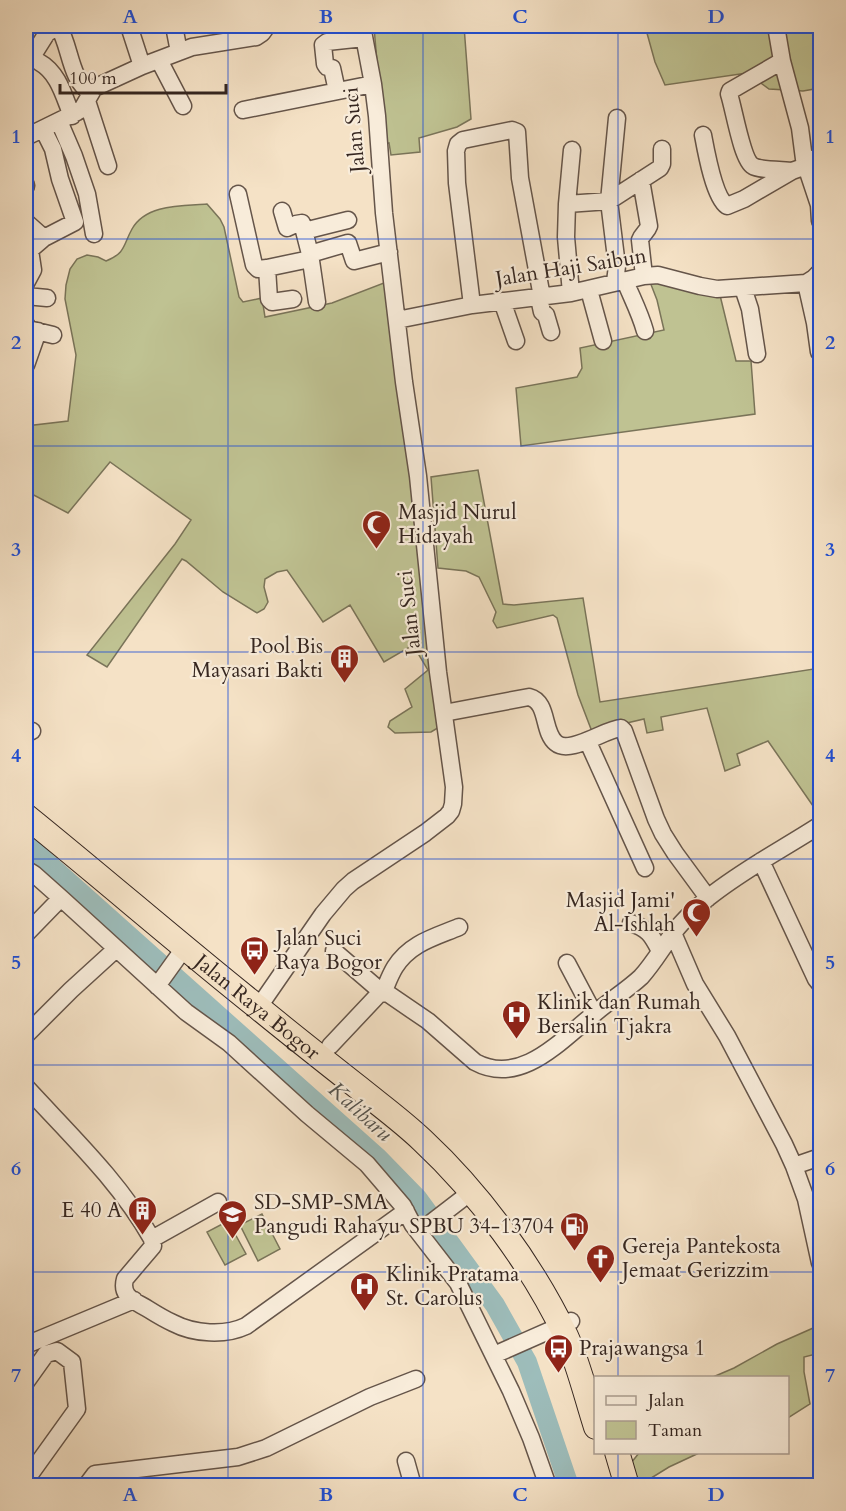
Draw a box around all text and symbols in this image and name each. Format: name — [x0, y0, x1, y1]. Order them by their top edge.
text: A — [122, 3, 138, 30]
text: B — [319, 3, 333, 30]
text: C — [512, 3, 528, 30]
text: D — [707, 3, 725, 30]
scale bar — [60, 57, 226, 95]
text: 100 m — [69, 66, 117, 91]
street label: Jalan Suci — [336, 86, 373, 177]
text: 1 — [11, 123, 21, 150]
text: 1 — [825, 123, 835, 150]
street label: Jalan Haji Saibun — [491, 241, 649, 294]
text: 2 — [11, 329, 21, 356]
text: 2 — [825, 329, 835, 356]
place label: Masjid Nurul Hidayah — [398, 498, 516, 551]
mosque icon: Masjid Nurul Hidayah — [361, 508, 393, 550]
text: 3 — [11, 536, 21, 563]
text: 3 — [825, 536, 835, 563]
street label: Jalan Suci — [391, 569, 429, 660]
place label: Pool Bis Mayasari Bakti — [192, 632, 323, 685]
building icon: Pool Bis Mayasari Bakti — [328, 642, 360, 684]
text: 4 — [11, 742, 21, 769]
text: 4 — [825, 742, 835, 769]
place label: Masjid Jami' Al-Ishlah — [566, 886, 675, 939]
mosque icon: Masjid Jami' Al-Ishlah — [680, 896, 712, 938]
place label: Jalan Suci Raya Bogor — [273, 924, 382, 977]
bus stop icon: Jalan Suci Raya Bogor — [239, 934, 271, 976]
street label: Jalan Raya Bogor — [186, 946, 326, 1067]
text: 5 — [11, 949, 21, 976]
text: 5 — [825, 949, 835, 976]
place label: Klinik dan Rumah Bersalin Tjakra — [537, 988, 701, 1041]
hospital icon: Klinik dan Rumah Bersalin Tjakra — [500, 998, 532, 1040]
water label: Kalibaru — [322, 1075, 399, 1148]
text: 6 — [11, 1155, 21, 1182]
text: 6 — [825, 1155, 835, 1182]
place label: SD-SMP-SMA Pangudi Rahayu — [254, 1188, 400, 1241]
building icon: E 40 A — [127, 1194, 159, 1236]
place label: E 40 A — [61, 1196, 122, 1225]
school or university icon: SD-SMP-SMA Pangudi Rahayu — [217, 1198, 249, 1240]
fuel station icon: SPBU 34-13704 — [559, 1210, 591, 1252]
place label: SPBU 34-13704 — [409, 1212, 554, 1241]
place label: Gereja Pantekosta Jemaat Gerizzim — [619, 1232, 781, 1285]
church icon: Gereja Pantekosta Jemaat Gerizzim — [585, 1242, 617, 1284]
place label: Klinik Pratama St. Carolus — [386, 1260, 519, 1313]
hospital icon: Klinik Pratama St. Carolus — [349, 1270, 381, 1312]
bus stop icon: Prajawangsa 1 — [542, 1332, 574, 1374]
place label: Prajawangsa 1 — [579, 1334, 705, 1363]
text: 7 — [11, 1362, 21, 1389]
text: 7 — [825, 1362, 835, 1389]
legend — [594, 1376, 789, 1454]
text: Jalan — [645, 1388, 685, 1413]
text: Taman — [648, 1418, 703, 1443]
text: A — [122, 1481, 138, 1508]
text: B — [319, 1481, 333, 1508]
text: C — [512, 1481, 528, 1508]
text: D — [707, 1481, 725, 1508]

